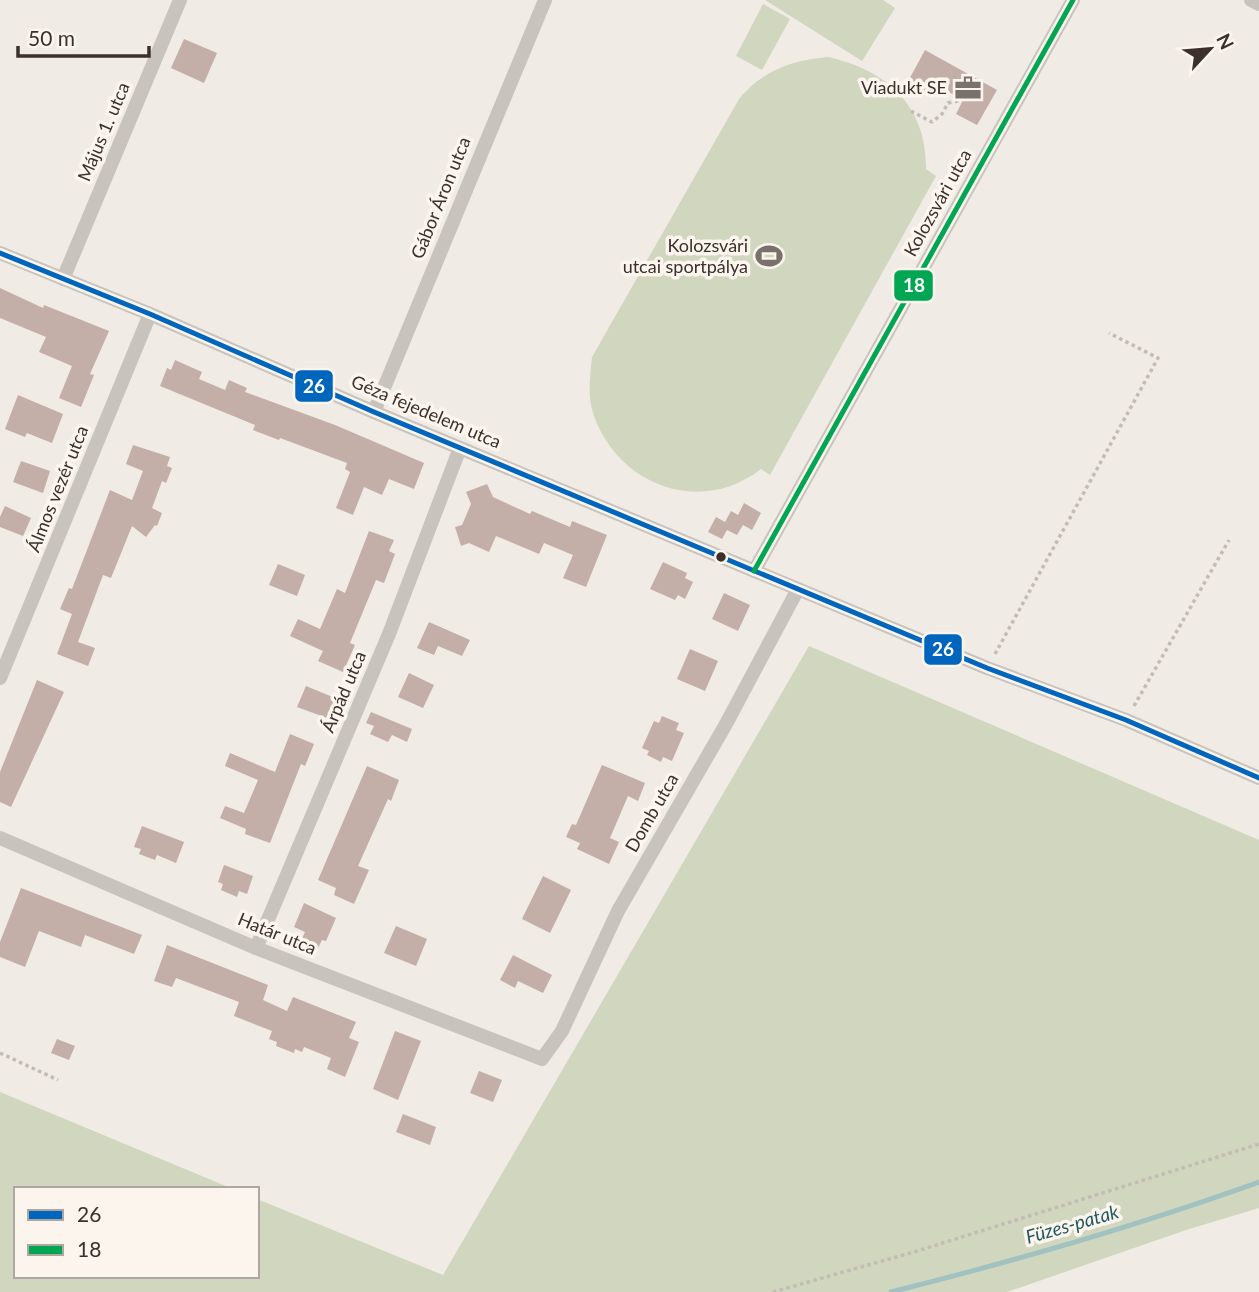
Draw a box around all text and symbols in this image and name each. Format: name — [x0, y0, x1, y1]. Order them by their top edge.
scale bar — [18, 14, 149, 58]
north arrow — [1175, 14, 1245, 84]
text: 50 m — [28, 25, 75, 50]
text: N — [1212, 30, 1239, 53]
office icon: Viadukt SE — [953, 73, 983, 103]
place label: Viadukt SE — [861, 76, 947, 98]
street label: Május 1. utca — [72, 79, 134, 184]
street label: Gábor Áron utca — [406, 133, 475, 262]
street label: Kolozsvári utca — [899, 145, 976, 260]
place label: Kolozsvári utcai sportpálya — [623, 234, 748, 277]
sports icon: Kolozsvári utcai sportpálya — [754, 241, 784, 271]
line badge: 18 — [893, 269, 934, 302]
text: 18 — [903, 273, 925, 296]
line badge: 26 — [294, 369, 334, 403]
street label: Géza fejedelem utca — [348, 370, 504, 453]
text: 26 — [303, 374, 325, 397]
street label: Álmos vezér utca — [22, 422, 92, 555]
unlabelled marker — [714, 550, 728, 564]
line badge: 26 — [923, 633, 963, 666]
text: 26 — [932, 637, 954, 660]
street label: Árpád utca — [316, 648, 370, 736]
street label: Domb utca — [620, 769, 682, 856]
street label: Határ utca — [235, 907, 320, 959]
legend — [14, 1187, 259, 1278]
water label: Füzes-patak — [1023, 1199, 1122, 1248]
text: 26 — [77, 1201, 101, 1226]
text: 18 — [77, 1236, 101, 1261]

